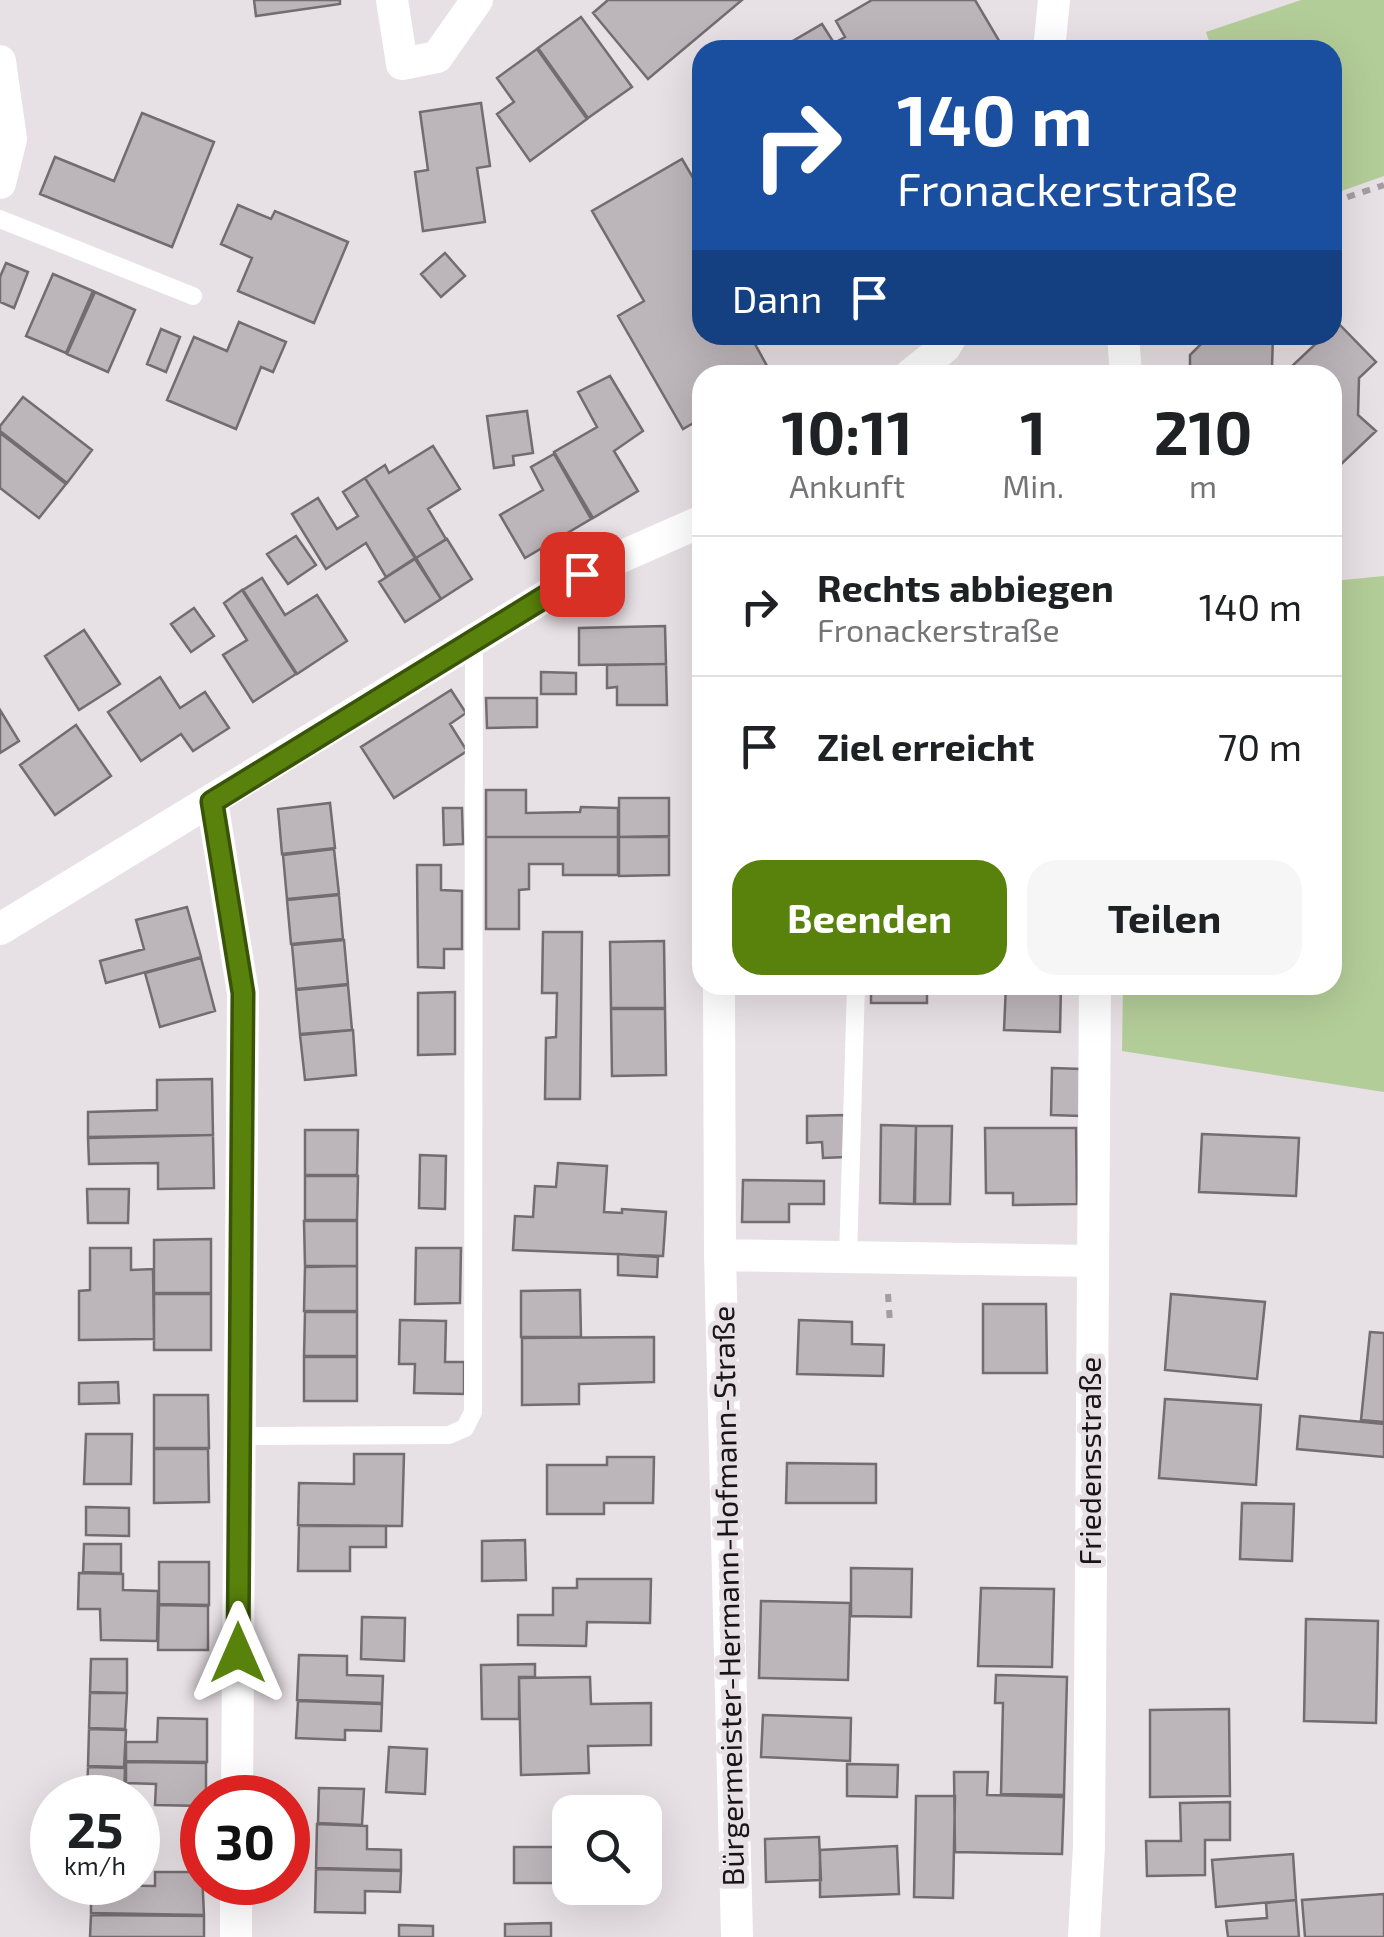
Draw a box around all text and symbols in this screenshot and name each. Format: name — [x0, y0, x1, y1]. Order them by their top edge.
text: 140 m — [897, 76, 1093, 160]
icon: right — [732, 80, 862, 210]
text: Fronackerstraße — [897, 161, 1238, 215]
icon: arrive — [842, 270, 897, 325]
text: Dann — [732, 275, 822, 321]
text: 10:11 — [782, 395, 913, 467]
text: 1 — [1020, 395, 1046, 467]
text: 210 — [1154, 395, 1252, 467]
text: Ankunft — [789, 466, 905, 504]
text: Min. — [1002, 466, 1064, 504]
text: m — [1189, 466, 1217, 504]
pin — [540, 532, 625, 617]
icon: arrive — [555, 547, 610, 602]
text: Rechts abbiegen — [817, 564, 1114, 610]
icon: right — [732, 579, 787, 634]
text: 140 m — [1199, 583, 1302, 629]
text: Fronackerstraße — [817, 610, 1060, 648]
icon: arrive — [732, 719, 787, 774]
text: Ziel erreicht — [817, 723, 1034, 769]
text: 70 m — [1218, 723, 1302, 769]
button: Beenden — [732, 860, 1007, 975]
button: Teilen — [1027, 860, 1302, 975]
street label: Bürgermeister-Hermann-Hofmann-Straße — [704, 1306, 750, 1887]
street label: Friedensstraße — [1071, 1357, 1107, 1565]
position arrow — [186, 1601, 290, 1705]
speed limit sign: 30 — [180, 1775, 310, 1905]
map controls — [552, 1795, 662, 1905]
button: search — [552, 1795, 662, 1905]
text: 25 — [67, 1798, 123, 1858]
text: km/h — [64, 1850, 126, 1880]

